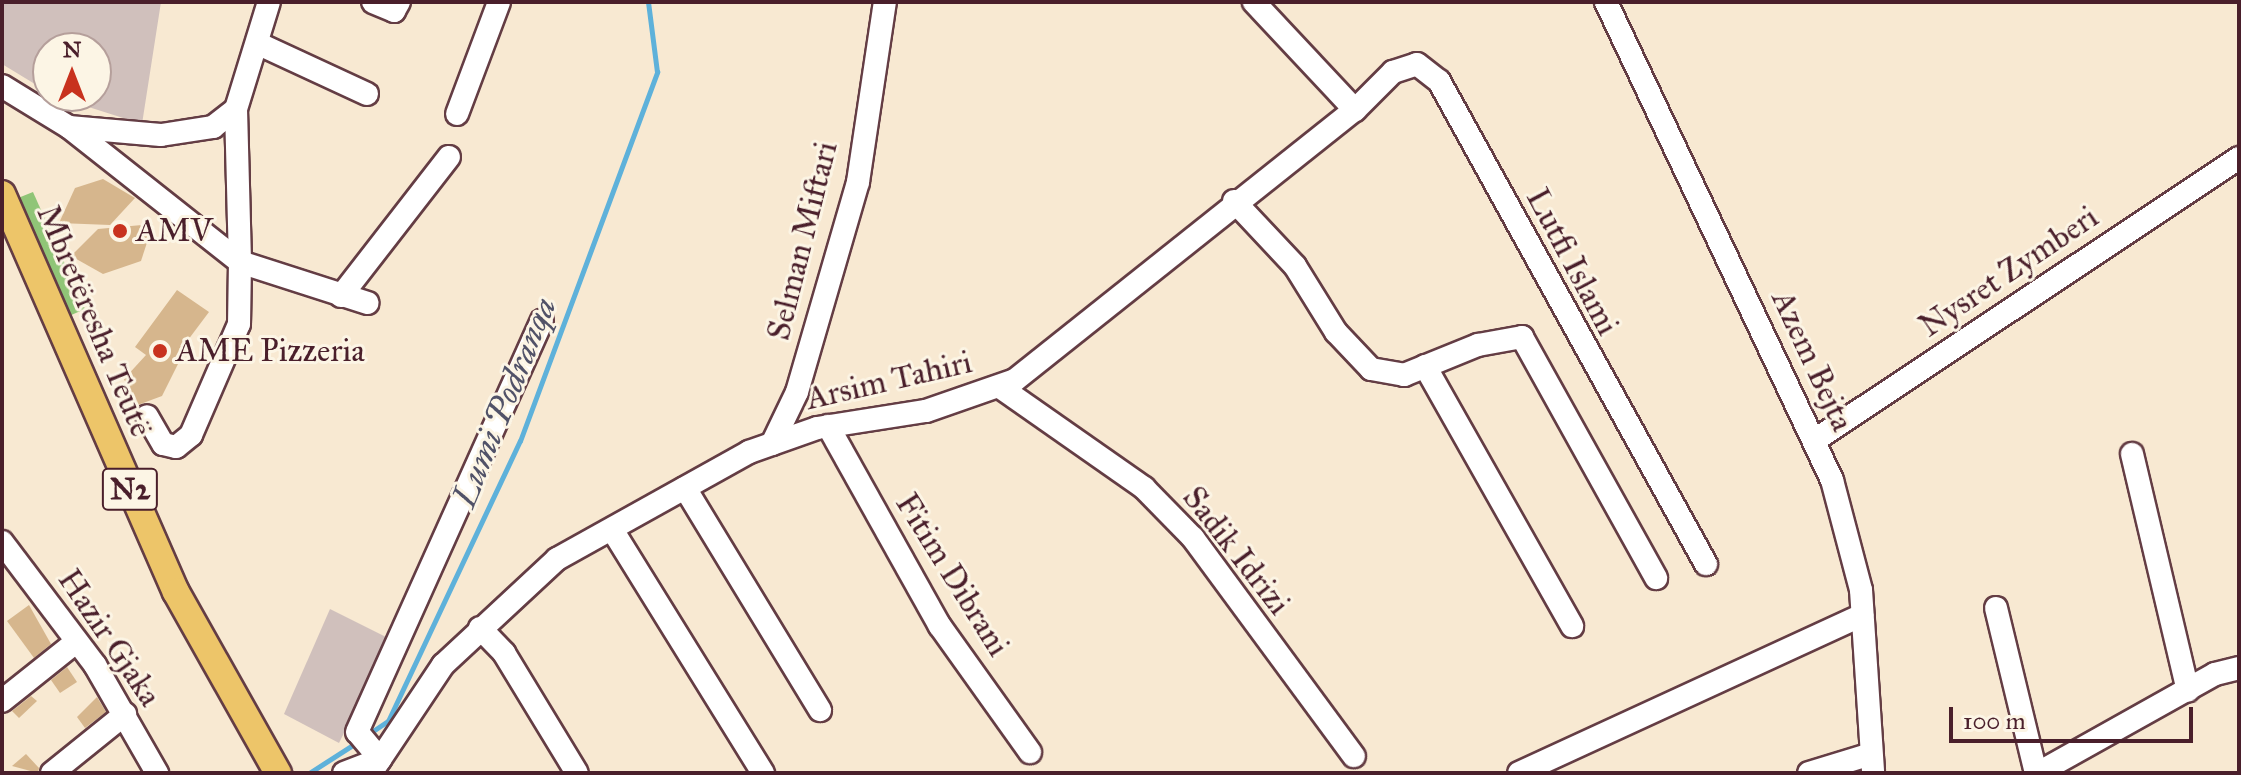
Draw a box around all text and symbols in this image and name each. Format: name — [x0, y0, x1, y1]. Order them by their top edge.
north arrow — [32, 32, 112, 112]
text: N — [63, 36, 81, 63]
street label: Selman Miftari — [760, 138, 846, 344]
street label: Lutfi Islami — [1517, 182, 1627, 342]
street label: Nysret Zymberi — [1912, 198, 2106, 346]
street label: Mbretëresha Teutë — [28, 200, 160, 442]
place label: AMV — [136, 212, 213, 250]
marker: AMV — [111, 222, 129, 240]
street label: Azem Bejta — [1763, 285, 1861, 437]
water label: Lumi Podranqa — [443, 291, 565, 513]
place label: AME Pizzeria — [176, 332, 365, 370]
marker: AME Pizzeria — [151, 342, 169, 360]
street label: Arsim Tahiri — [802, 343, 976, 419]
road number: N2 — [100, 463, 160, 515]
street label: Sadik Idrizi — [1174, 479, 1298, 623]
street label: Fitim Dibrani — [887, 487, 1017, 663]
street label: Hazir Gjaka — [49, 562, 169, 714]
scale bar — [1953, 691, 2197, 741]
text: 100 m — [1963, 706, 2026, 736]

